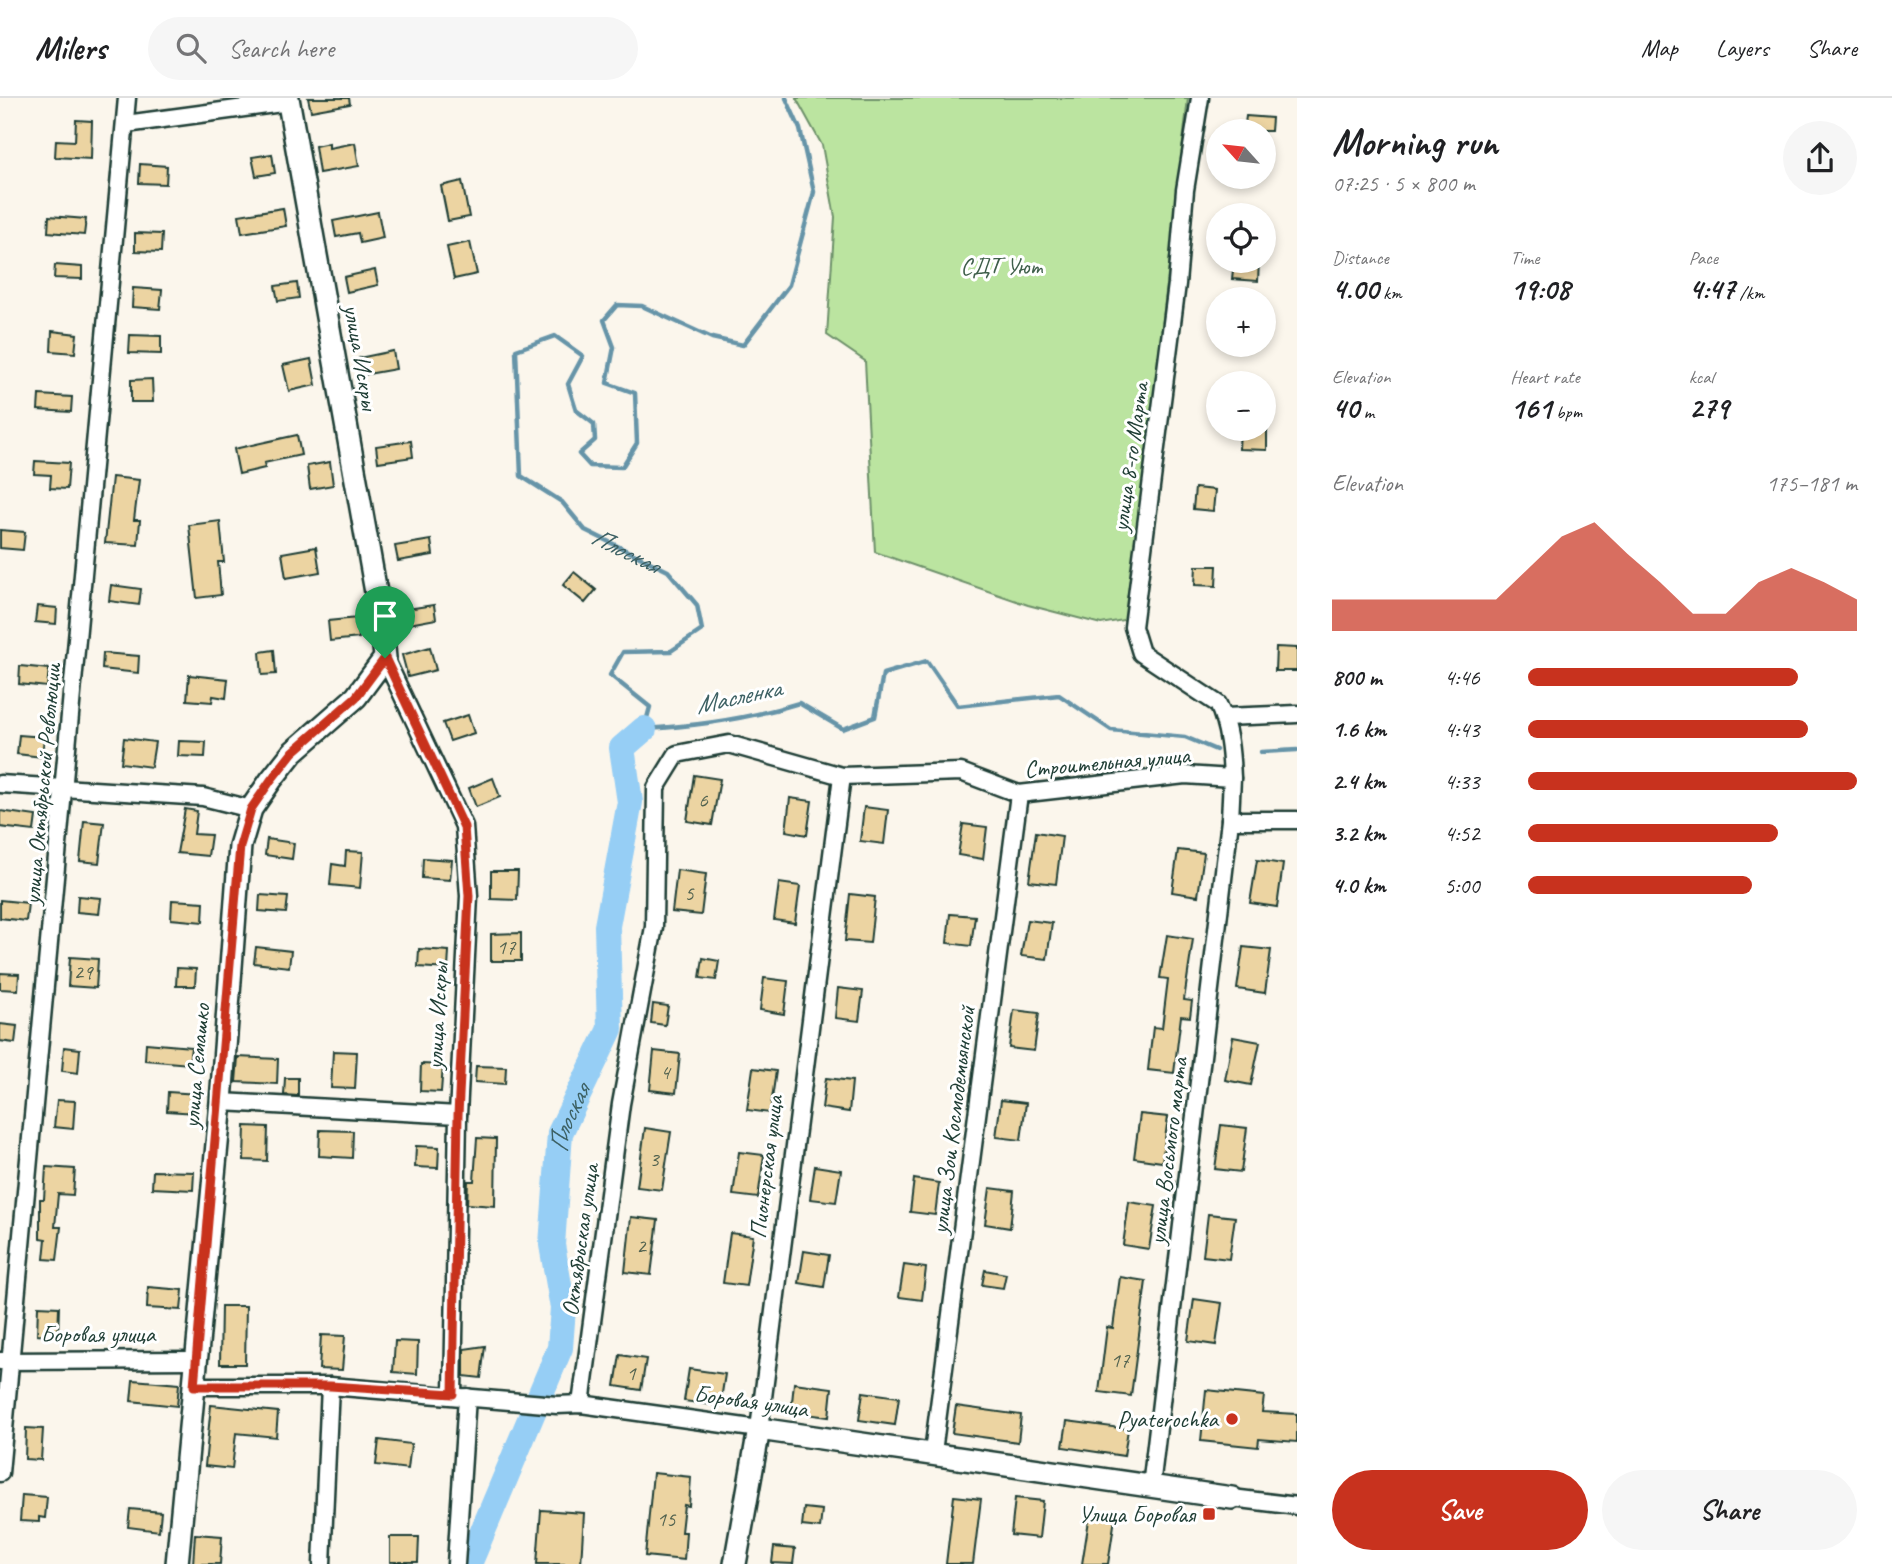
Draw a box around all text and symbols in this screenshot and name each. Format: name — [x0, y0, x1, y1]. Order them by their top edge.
search box — [148, 17, 638, 80]
text: Milers — [35, 27, 106, 69]
icon: search — [172, 29, 210, 67]
text: Search here — [228, 32, 334, 65]
text: Map — [1641, 33, 1678, 63]
text: Layers — [1716, 33, 1769, 63]
text: Share — [1807, 33, 1857, 63]
north arrow — [1206, 119, 1276, 189]
map controls — [1206, 119, 1276, 441]
text: Morning run — [1332, 119, 1498, 166]
button: share — [1783, 121, 1857, 195]
text: 07:25 · 5 × 800 m — [1332, 169, 1475, 198]
button: locate — [1206, 203, 1276, 273]
text: Distance — [1332, 246, 1389, 270]
text: Time — [1510, 246, 1539, 270]
text: Pace — [1689, 246, 1718, 270]
park label: СДТ Уют — [960, 251, 1043, 281]
text: 4.00 — [1332, 270, 1378, 308]
text: 19:08 — [1510, 270, 1570, 308]
text: 4:47 — [1689, 270, 1735, 308]
text: km — [1378, 281, 1402, 305]
text: /km — [1735, 281, 1764, 305]
button: + — [1206, 287, 1276, 357]
street label: улица Искры — [337, 300, 385, 414]
text: Elevation — [1332, 365, 1390, 389]
text: Heart rate — [1510, 365, 1580, 389]
text: kcal — [1689, 365, 1714, 389]
button: − — [1206, 371, 1276, 441]
street label: улица 8-го Марта — [1104, 378, 1156, 535]
text: 40 — [1332, 389, 1359, 427]
text: 161 — [1510, 389, 1551, 427]
text: 279 — [1689, 389, 1729, 427]
text: m — [1359, 400, 1374, 424]
text: bpm — [1551, 400, 1582, 424]
text: Elevation — [1332, 469, 1403, 498]
text: 175–181 m — [1766, 469, 1857, 498]
water label: Плоская — [586, 520, 669, 583]
pin — [355, 586, 415, 658]
icon: arrive — [366, 597, 404, 635]
street label: улица Октябрьской Революции — [16, 661, 68, 908]
text: 800 m — [1332, 663, 1382, 692]
text: 4:46 — [1444, 663, 1480, 692]
water label: Масленка — [692, 671, 787, 722]
text: 1.6 km — [1332, 715, 1386, 744]
text: 4:43 — [1444, 715, 1480, 744]
street label: Строительная улица — [1023, 740, 1192, 784]
text: 2.4 km — [1332, 767, 1386, 796]
text: 4:33 — [1444, 767, 1480, 796]
house number: 6 — [698, 787, 708, 813]
text: 3.2 km — [1332, 819, 1386, 848]
text: 4:52 — [1444, 819, 1480, 848]
text: 4.0 km — [1332, 871, 1386, 900]
text: 5:00 — [1444, 871, 1480, 900]
house number: 5 — [684, 880, 695, 906]
house number: 17 — [497, 934, 517, 960]
house number: 29 — [74, 959, 94, 985]
street label: улица Искры — [419, 960, 455, 1072]
street label: улица Семашко — [175, 1001, 217, 1131]
street label: улица Зои Космодемьянской — [924, 1002, 982, 1238]
street label: улица Восьмого марта — [1141, 1054, 1195, 1248]
house number: 4 — [660, 1059, 672, 1085]
water label: Плоская — [543, 1075, 600, 1154]
street label: Пионерская улица — [742, 1093, 790, 1240]
house number: 3 — [649, 1146, 660, 1172]
street label: Октябрьская улица — [554, 1160, 606, 1318]
house number: 2 — [636, 1233, 647, 1259]
street label: Боровая улица — [41, 1319, 157, 1349]
house number: 17 — [1111, 1347, 1131, 1373]
house number: 1 — [626, 1360, 637, 1386]
street label: Боровая улица — [692, 1378, 811, 1424]
place label: Pyaterochka — [1117, 1404, 1220, 1434]
marker: Pyaterochka — [1224, 1411, 1240, 1427]
button: Save — [1332, 1470, 1588, 1550]
button: Share — [1602, 1470, 1857, 1550]
place label: Улица Боровая — [1078, 1499, 1197, 1529]
house number: 15 — [657, 1506, 677, 1532]
marker: Улица Боровая — [1201, 1506, 1217, 1522]

